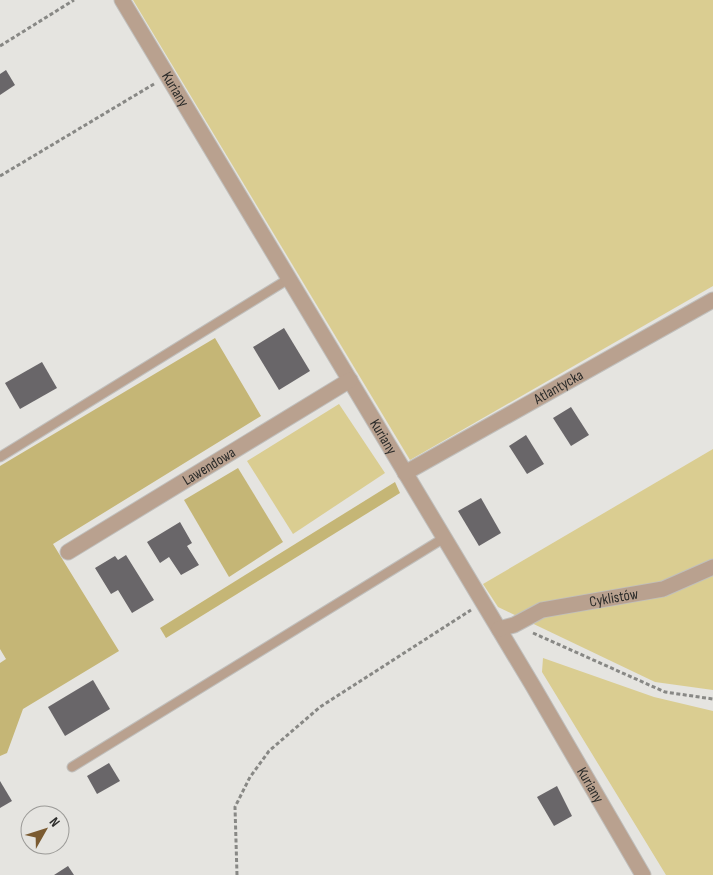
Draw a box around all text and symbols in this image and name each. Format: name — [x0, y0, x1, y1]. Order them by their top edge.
street label: Kuriany — [158, 68, 193, 111]
street label: Atlantycka — [529, 365, 587, 409]
street label: Kuriany — [366, 415, 402, 458]
street label: Lawendowa — [179, 443, 239, 489]
street label: Cyklistów — [588, 584, 640, 611]
street label: Kuriany — [573, 764, 608, 806]
north arrow — [20, 805, 70, 855]
text: N — [46, 814, 64, 830]

